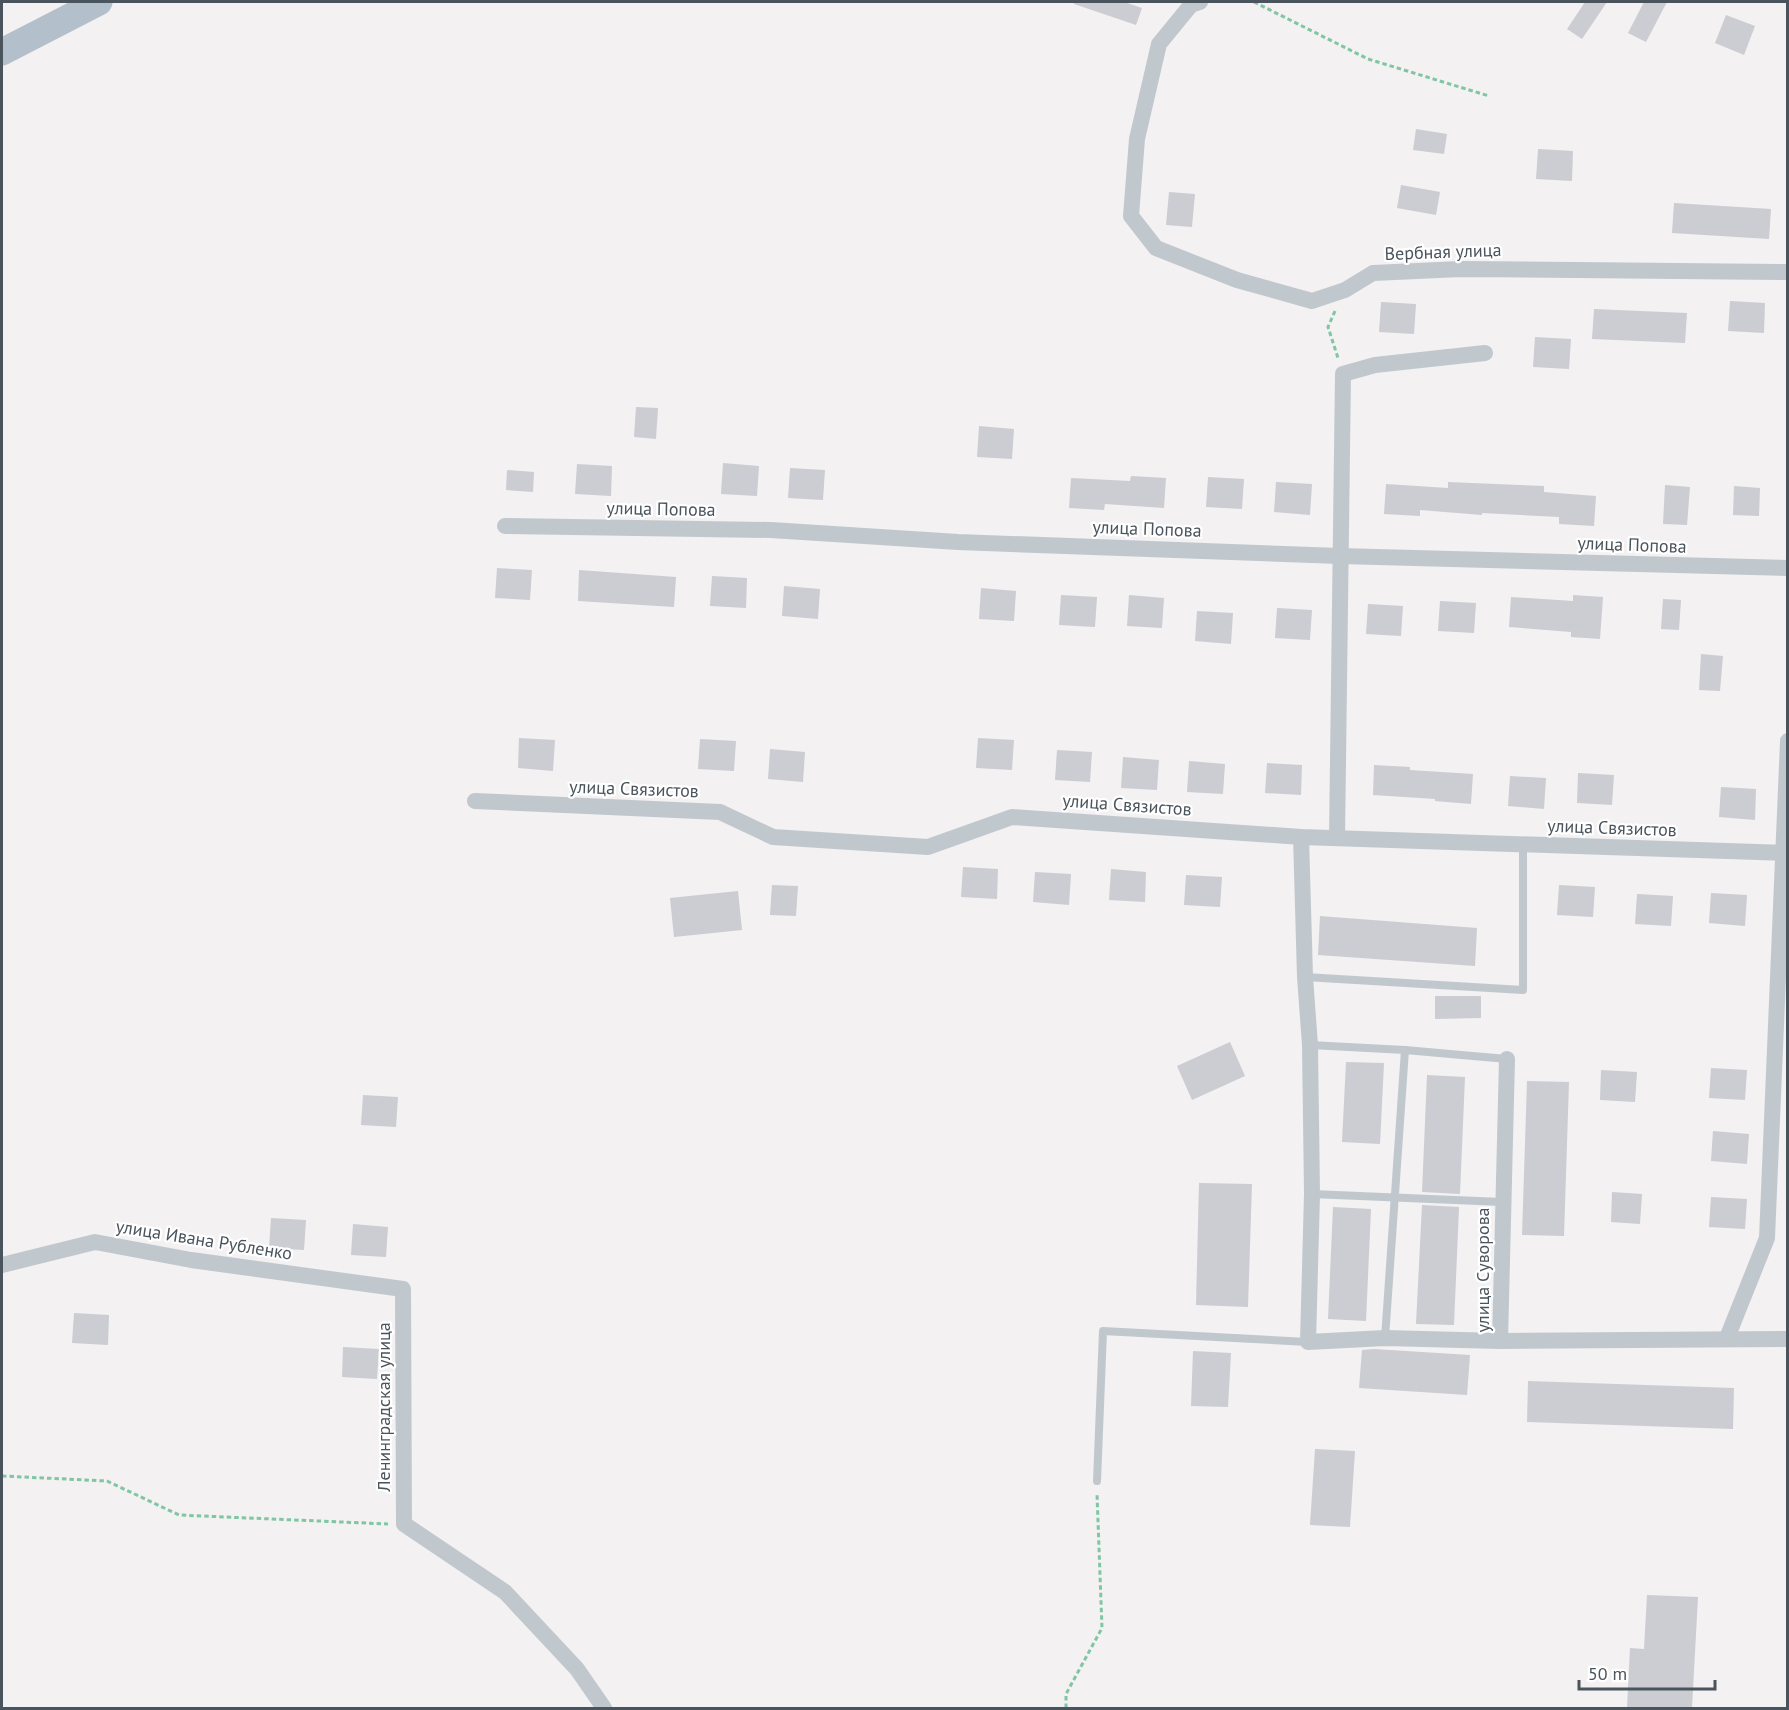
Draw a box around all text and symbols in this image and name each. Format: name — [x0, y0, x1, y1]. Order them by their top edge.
street label: Вербная улица — [1384, 238, 1502, 265]
street label: улица Попова — [606, 496, 716, 521]
street label: улица Попова — [1092, 515, 1202, 542]
street label: улица Попова — [1577, 531, 1687, 558]
street label: улица Связистов — [569, 775, 699, 802]
street label: улица Связистов — [1062, 789, 1192, 820]
street label: улица Связистов — [1547, 814, 1677, 841]
street label: улица Суворова — [1471, 1207, 1494, 1333]
street label: улица Ивана Рубленко — [114, 1214, 294, 1265]
street label: Ленинградская улица — [372, 1322, 395, 1493]
scale bar — [1579, 1653, 1716, 1691]
text: 50 m — [1588, 1662, 1627, 1685]

